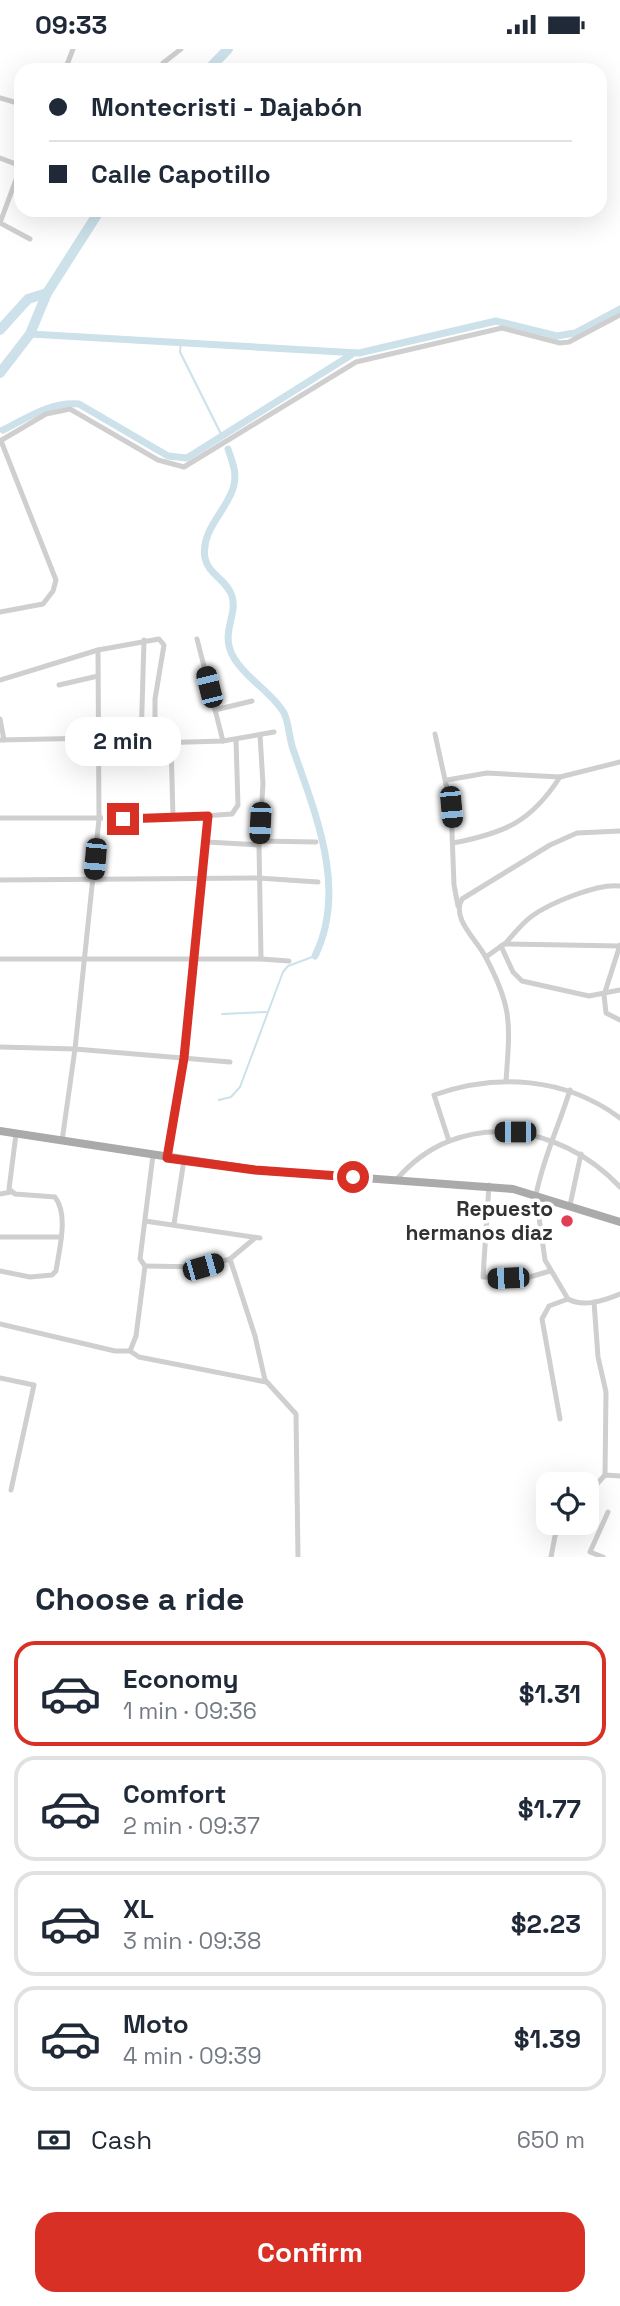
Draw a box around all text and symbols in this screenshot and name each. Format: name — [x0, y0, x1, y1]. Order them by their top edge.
text: 09:33 — [35, 8, 107, 42]
text: Montecristi - Dajabón — [91, 90, 362, 124]
text: Calle Capotillo — [91, 157, 271, 191]
car — [194, 664, 225, 710]
callout: 2 min — [65, 717, 181, 767]
text: 2 min — [93, 726, 153, 756]
car — [439, 785, 464, 829]
car — [249, 801, 272, 845]
route end — [107, 803, 139, 835]
car — [83, 837, 108, 881]
car — [495, 1122, 537, 1143]
route start — [337, 1161, 369, 1193]
place label: Repuesto hermanos diaz — [405, 1195, 553, 1246]
marker: Repuesto hermanos diaz — [559, 1213, 575, 1229]
car — [180, 1251, 227, 1283]
car — [487, 1267, 530, 1289]
map controls — [536, 1472, 599, 1535]
button: locate — [536, 1472, 599, 1535]
text: Choose a ride — [35, 1579, 245, 1619]
icon: car — [39, 1662, 102, 1725]
text: Economy — [123, 1662, 239, 1696]
text: $1.31 — [519, 1677, 581, 1711]
text: 1 min · 09:36 — [123, 1696, 257, 1726]
icon: car — [39, 1777, 102, 1840]
text: Comfort — [123, 1777, 226, 1811]
text: $1.77 — [518, 1792, 581, 1826]
text: 2 min · 09:37 — [123, 1811, 260, 1841]
icon: car — [39, 1892, 102, 1955]
text: XL — [123, 1892, 154, 1926]
text: $2.23 — [511, 1907, 581, 1941]
text: 3 min · 09:38 — [123, 1926, 261, 1956]
icon: car — [39, 2007, 102, 2070]
text: Moto — [123, 2007, 189, 2041]
text: $1.39 — [514, 2022, 581, 2056]
text: 4 min · 09:39 — [123, 2041, 262, 2071]
icon: cash — [35, 2121, 73, 2159]
text: Cash — [91, 2123, 152, 2157]
text: 650 m — [517, 2125, 585, 2155]
button: Confirm — [35, 2212, 585, 2292]

